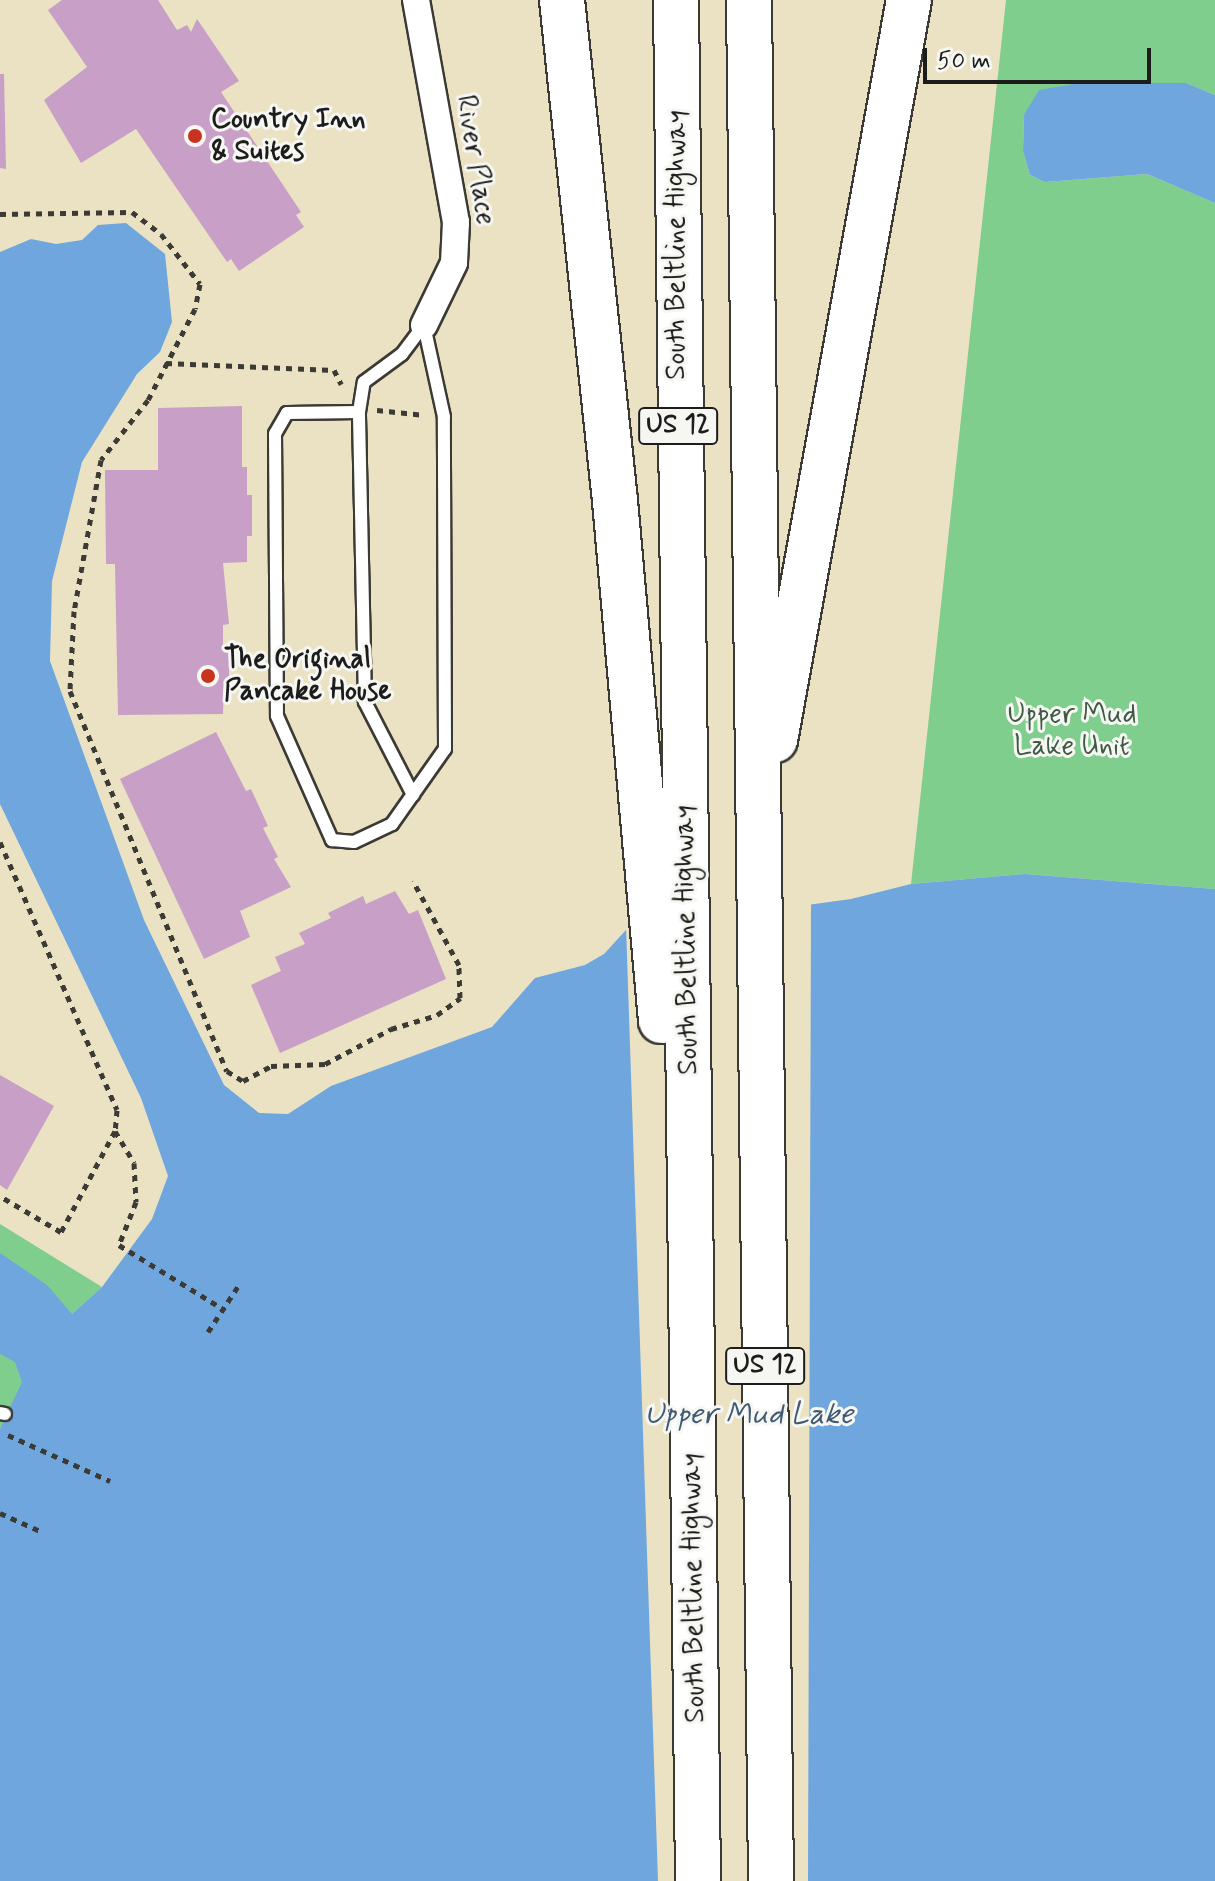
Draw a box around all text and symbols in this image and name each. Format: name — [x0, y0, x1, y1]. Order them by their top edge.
scale bar — [927, 32, 1155, 82]
text: 50 m — [937, 46, 991, 77]
street label: River Place — [448, 93, 502, 227]
place label: Country Inn & Suites — [211, 103, 360, 169]
street label: South Beltline Highway — [660, 110, 694, 380]
marker: Country Inn & Suites — [186, 127, 204, 145]
road number: US 12 — [638, 404, 718, 448]
place label: The Original Pancake House — [224, 643, 396, 709]
marker: The Original Pancake House — [199, 667, 217, 685]
park label: Upper Mud Lake Unit — [1009, 698, 1135, 764]
street label: South Beltline Highway — [668, 805, 706, 1075]
road number: US 12 — [725, 1344, 805, 1388]
water label: Upper Mud Lake — [645, 1397, 853, 1433]
street label: South Beltline Highway — [675, 1453, 713, 1723]

